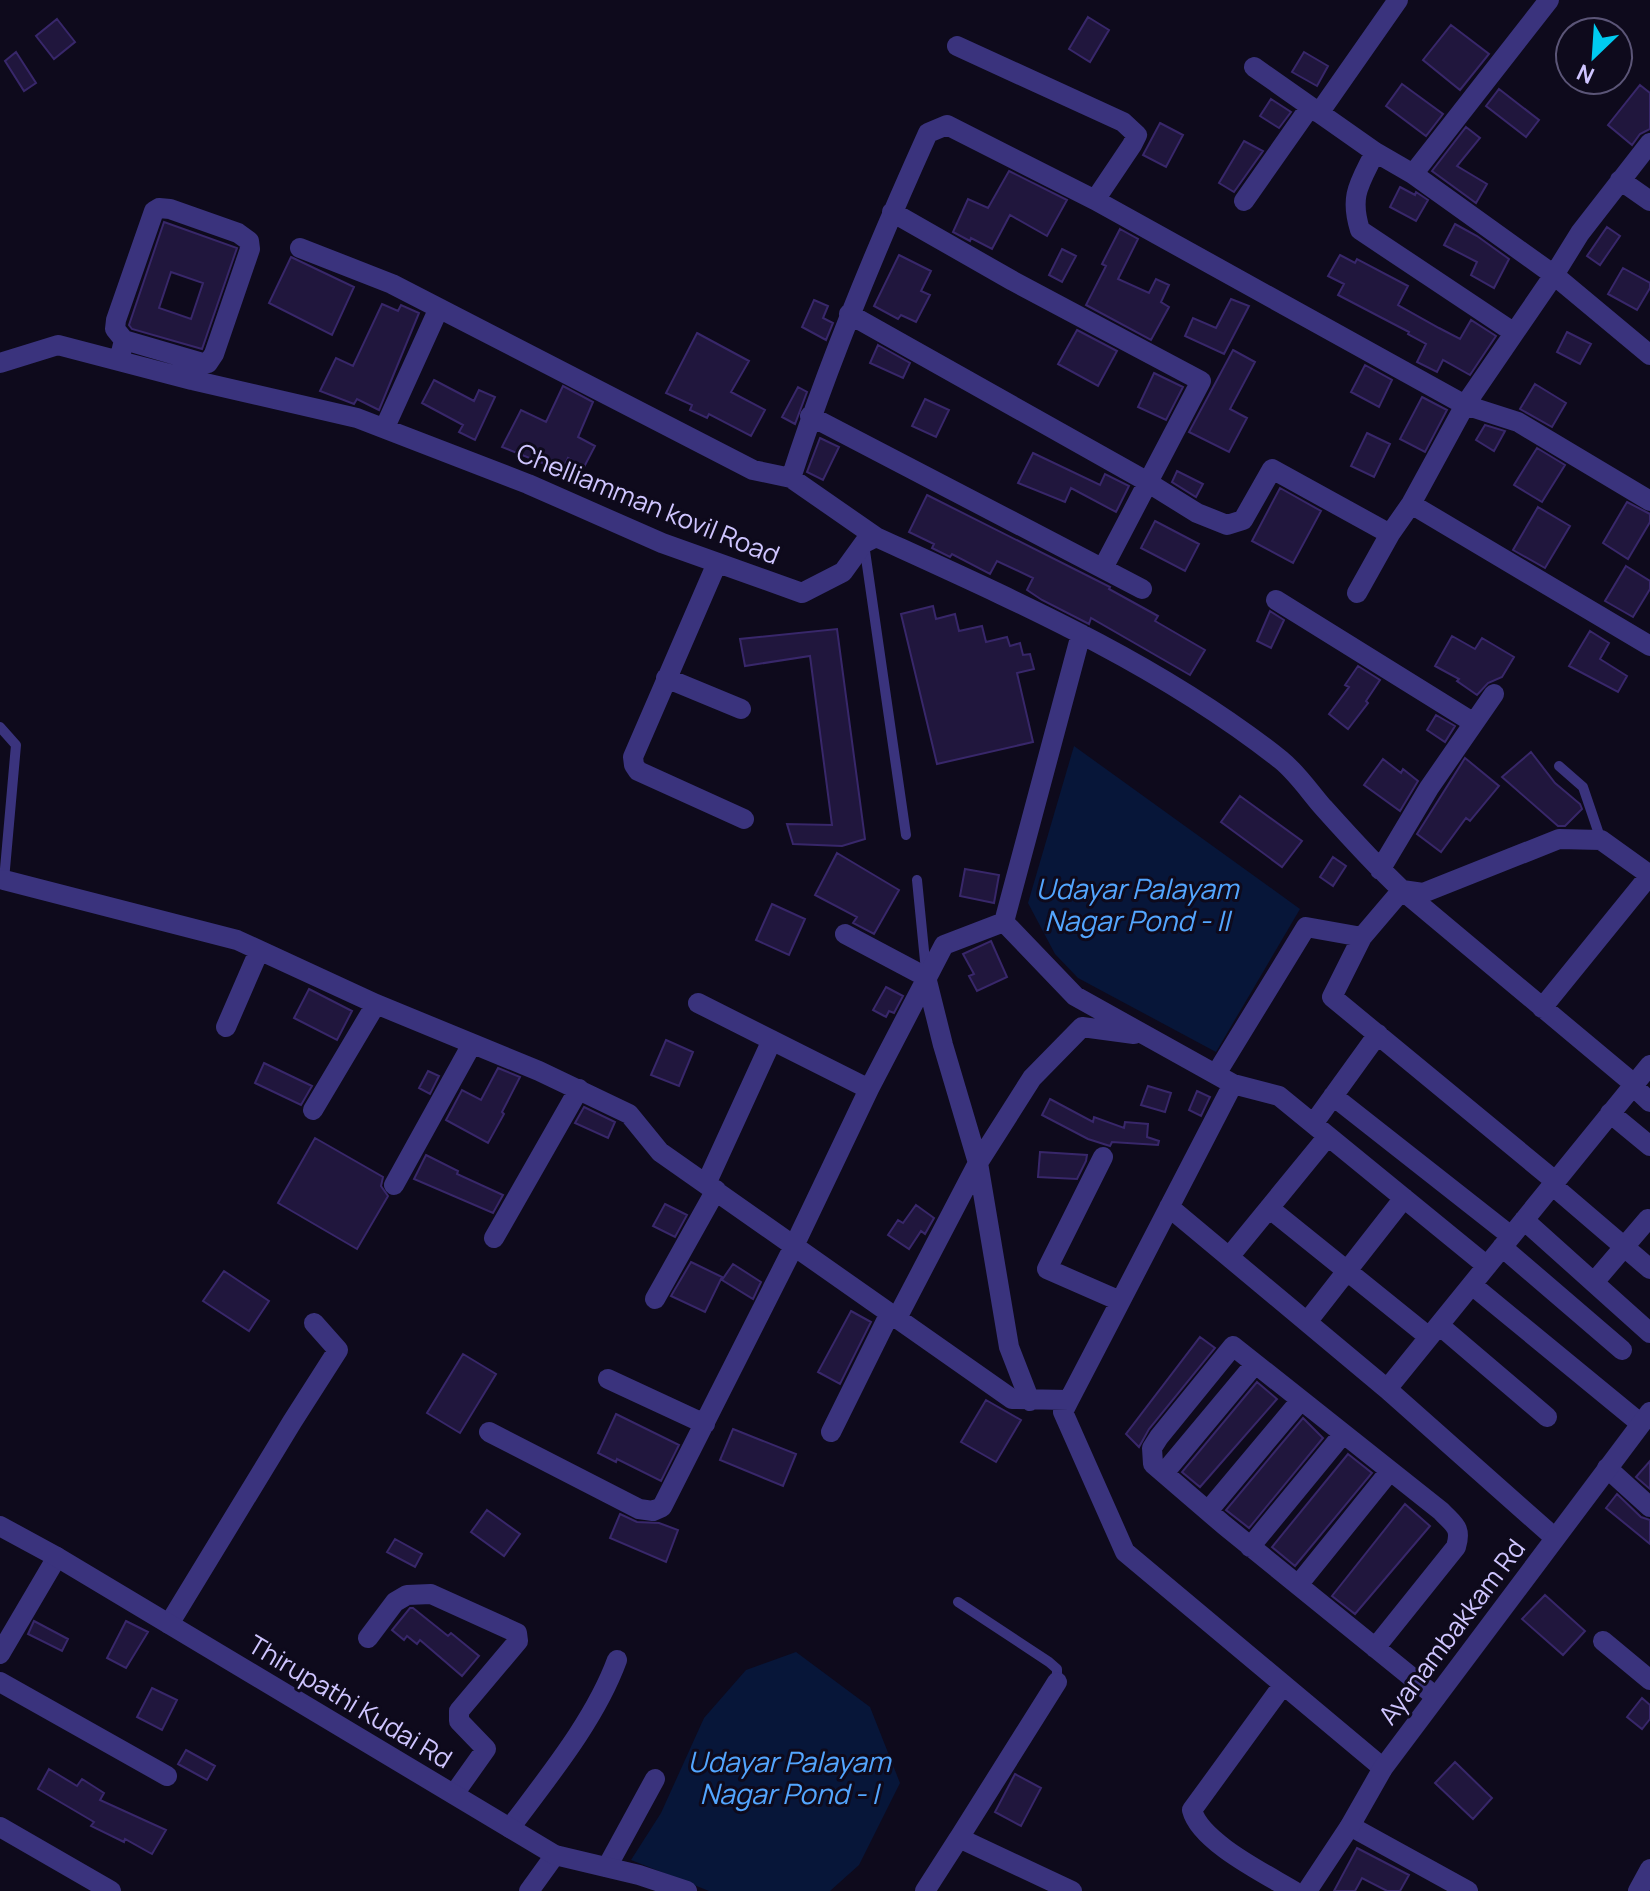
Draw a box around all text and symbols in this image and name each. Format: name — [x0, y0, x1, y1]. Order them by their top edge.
north arrow — [1554, 16, 1634, 96]
text: N — [1572, 57, 1599, 91]
street label: Chelliamman kovil Road — [511, 434, 785, 572]
water label: Udayar Palayam Nagar Pond - II — [1036, 869, 1241, 939]
street label: Ayanambakkam Rd — [1369, 1531, 1533, 1732]
street label: Thirupathi Kudai Rd — [242, 1626, 459, 1776]
water label: Udayar Palayam Nagar Pond - I — [688, 1742, 893, 1812]

